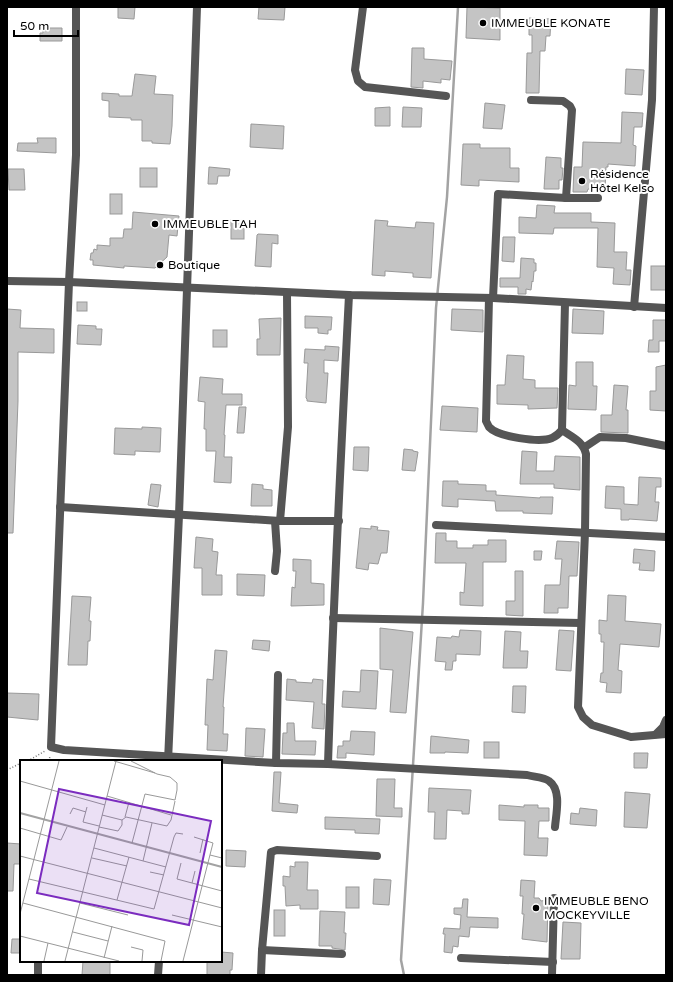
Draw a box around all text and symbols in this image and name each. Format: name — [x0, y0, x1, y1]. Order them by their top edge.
scale bar — [14, 12, 78, 38]
place label: IMMEUBLE KONATE — [491, 16, 611, 30]
marker: IMMEUBLE KONATE — [478, 18, 488, 28]
text: 50 m — [20, 19, 49, 33]
place label: Résidence Hôtel Kelso — [590, 167, 654, 195]
marker: Résidence Hôtel Kelso — [577, 176, 587, 186]
place label: IMMEUBLE TAH — [163, 217, 257, 231]
marker: IMMEUBLE TAH — [150, 219, 160, 229]
place label: Boutique — [168, 258, 220, 272]
marker: Boutique — [155, 260, 165, 270]
inset map — [20, 760, 222, 962]
place label: IMMEUBLE BENO MOCKEYVILLE — [544, 894, 649, 922]
marker: IMMEUBLE BENO MOCKEYVILLE — [531, 903, 541, 913]

